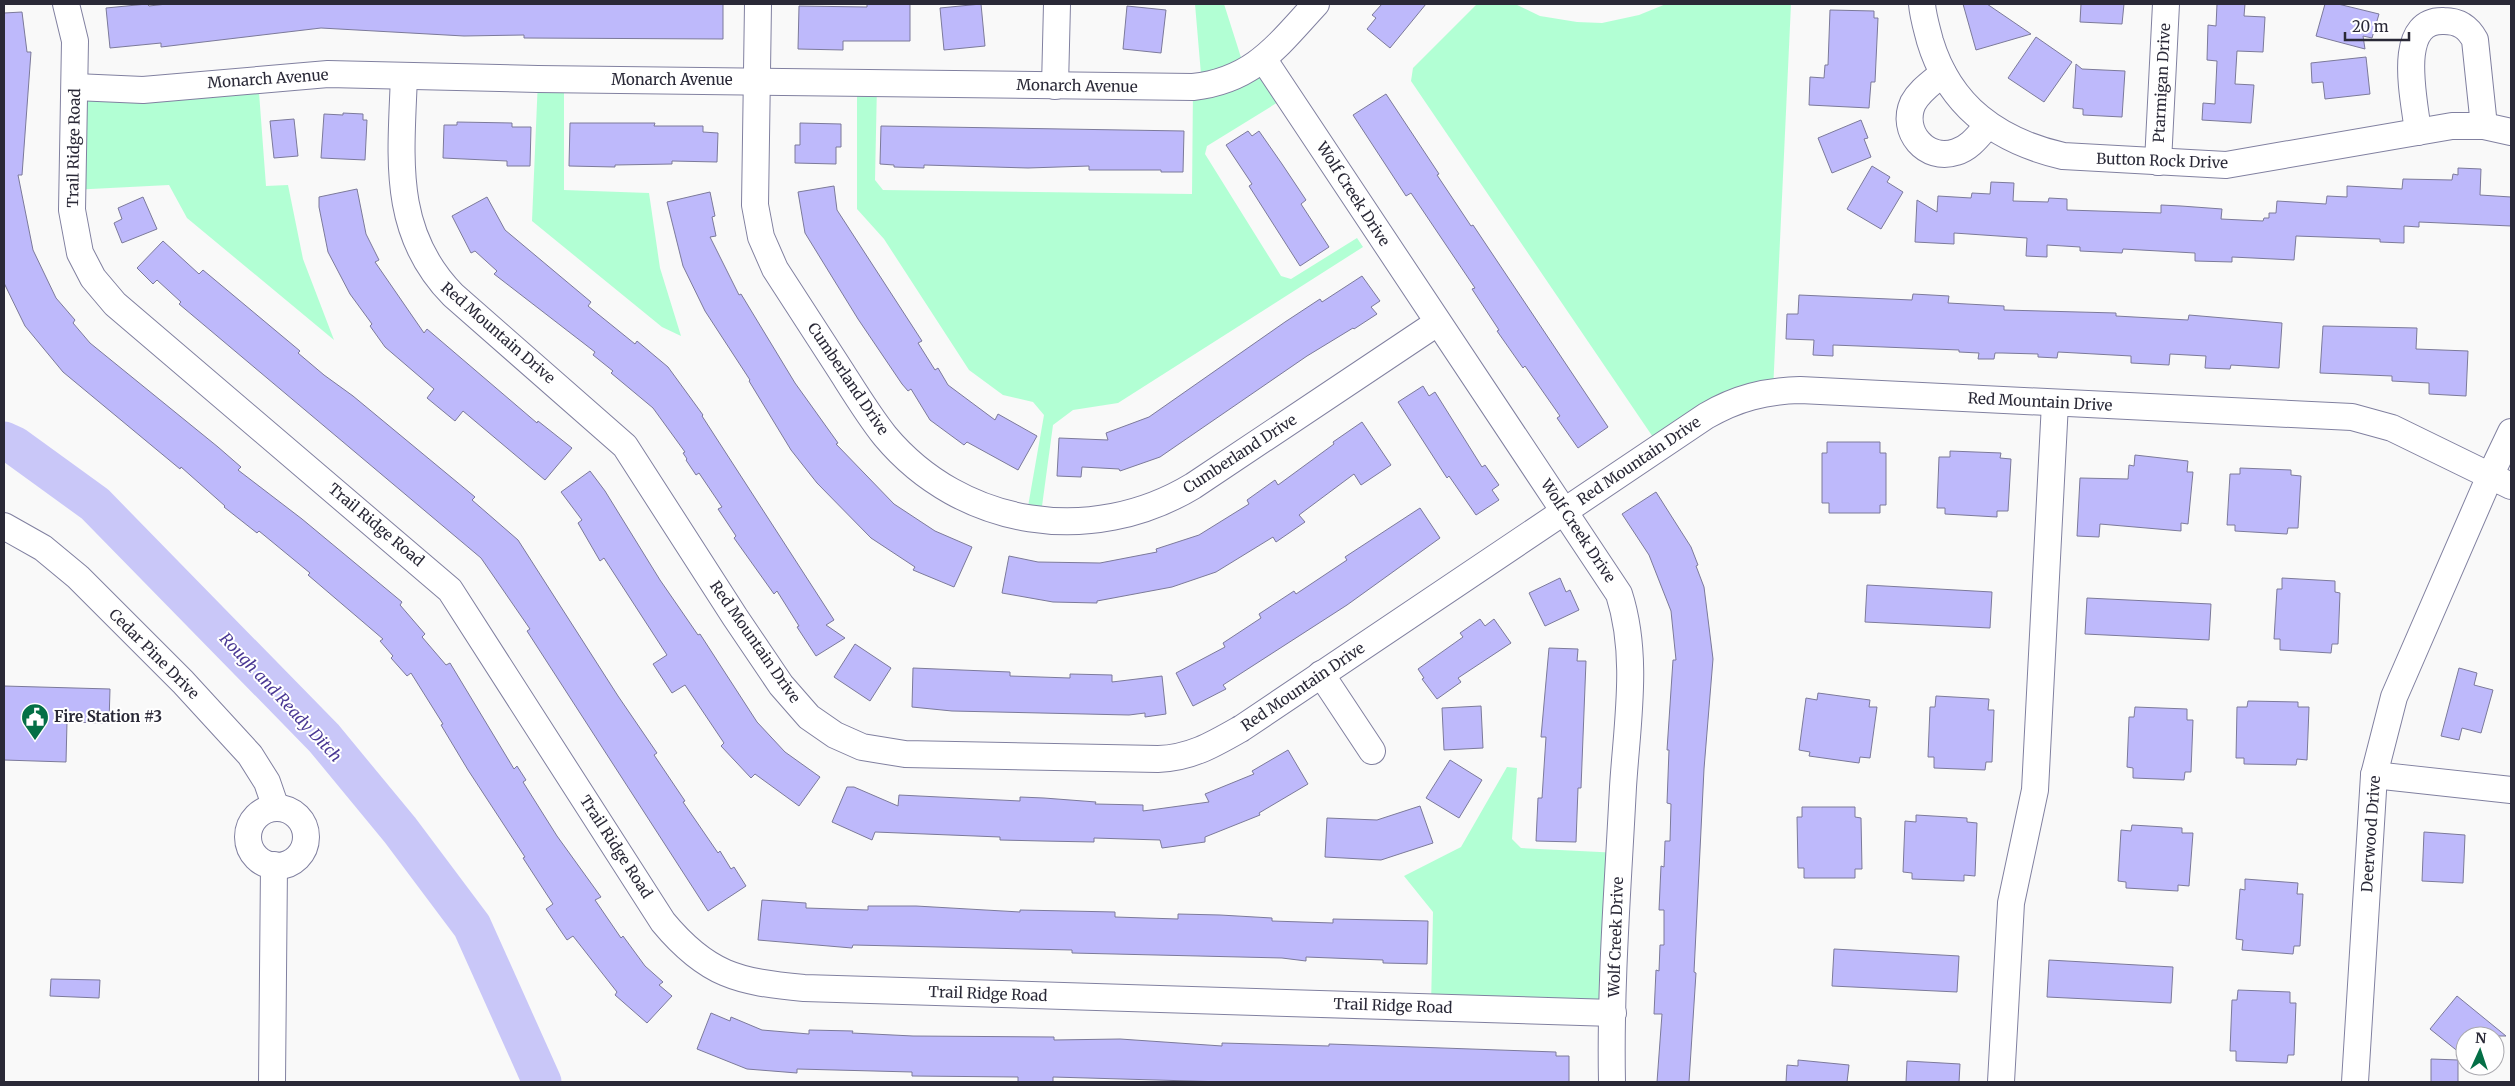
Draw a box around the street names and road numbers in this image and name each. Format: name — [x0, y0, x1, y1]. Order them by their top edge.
street label: Ptarmigan Drive — [2149, 23, 2174, 143]
street label: Monarch Avenue — [207, 65, 329, 92]
street label: Monarch Avenue — [611, 70, 733, 89]
street label: Monarch Avenue — [1016, 75, 1138, 96]
street label: Trail Ridge Road — [63, 88, 84, 208]
street label: Wolf Creek Drive — [1312, 137, 1394, 250]
street label: Button Rock Drive — [2096, 149, 2228, 172]
street label: Red Mountain Drive — [437, 278, 559, 387]
street label: Cumberland Drive — [804, 319, 893, 439]
street label: Red Mountain Drive — [1967, 388, 2113, 415]
street label: Cumberland Drive — [1179, 410, 1300, 497]
street label: Red Mountain Drive — [1573, 412, 1704, 509]
street label: Wolf Creek Drive — [1536, 475, 1620, 586]
street label: Trail Ridge Road — [325, 479, 428, 570]
street label: Red Mountain Drive — [706, 577, 805, 707]
street label: Cedar Pine Drive — [105, 605, 204, 703]
street label: Red Mountain Drive — [1237, 638, 1368, 735]
street label: Deerwood Drive — [2357, 775, 2384, 893]
street label: Trail Ridge Road — [576, 792, 657, 902]
street label: Wolf Creek Drive — [1604, 876, 1627, 999]
street label: Trail Ridge Road — [928, 982, 1048, 1005]
street label: Trail Ridge Road — [1333, 994, 1453, 1017]

